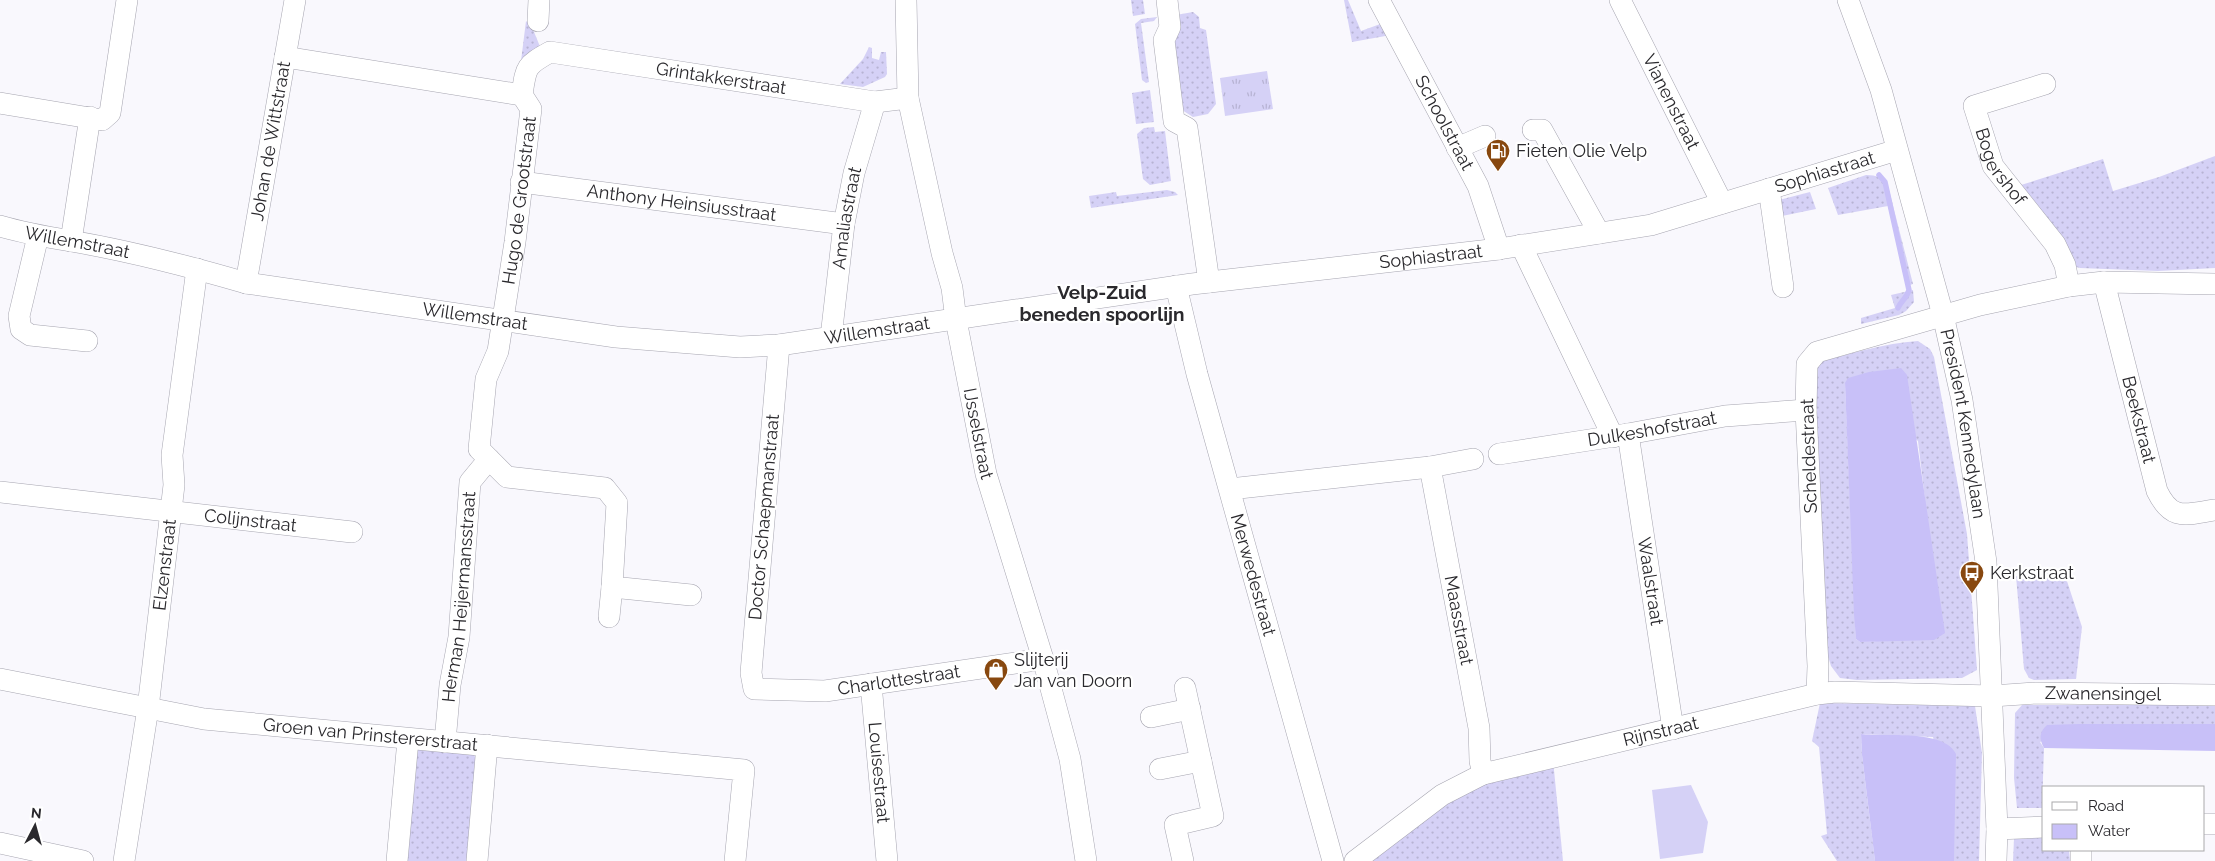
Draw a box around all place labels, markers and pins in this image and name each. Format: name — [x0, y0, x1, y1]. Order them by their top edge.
fuel station icon: Fieten Olie Velp — [1485, 138, 1511, 172]
place label: Fieten Olie Velp — [1516, 140, 1647, 161]
bus stop icon: Kerkstraat — [1959, 560, 1985, 594]
place label: Kerkstraat — [1990, 562, 2074, 583]
place label: Slijterij Jan van Doorn — [1014, 649, 1132, 691]
shop icon: Slijterij Jan van Doorn — [983, 657, 1009, 691]

